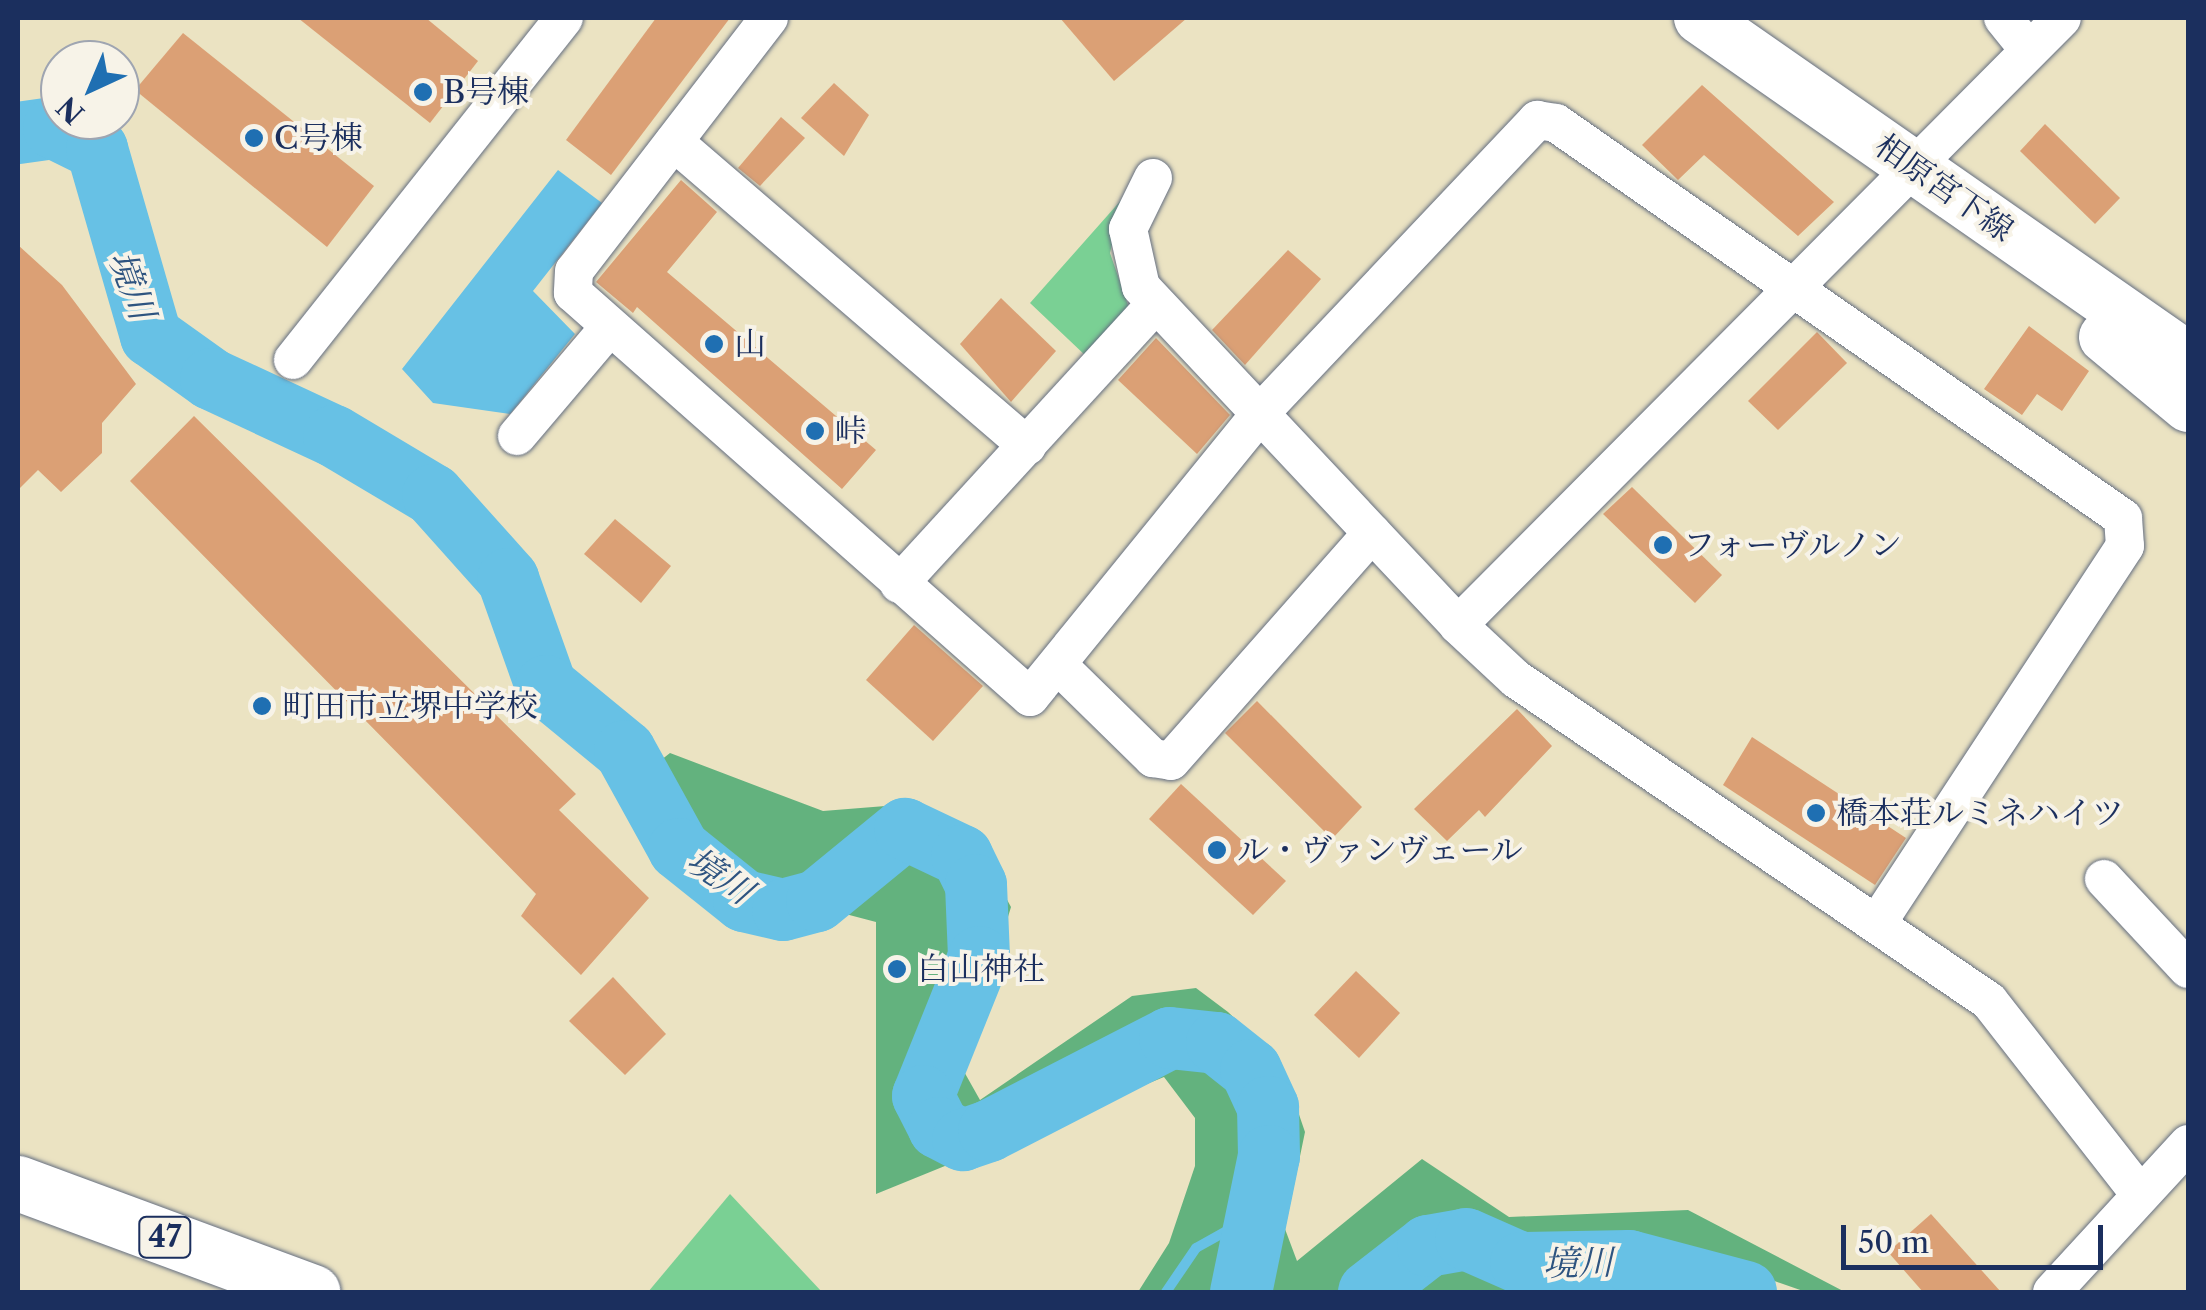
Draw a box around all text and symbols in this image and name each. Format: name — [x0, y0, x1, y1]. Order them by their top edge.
north arrow — [40, 40, 140, 140]
place label: B号棟 — [443, 73, 529, 111]
marker: B号棟 — [412, 81, 434, 103]
text: N — [50, 89, 91, 131]
place label: C号棟 — [274, 119, 363, 157]
street label: 相原宮下線 — [1867, 126, 2021, 250]
marker: C号棟 — [243, 127, 265, 149]
water label: 境川 — [100, 245, 164, 325]
place label: 山 — [734, 325, 766, 363]
marker: 山 — [703, 333, 725, 355]
place label: 峠 — [835, 412, 867, 450]
marker: 峠 — [804, 420, 826, 442]
place label: フォーヴルノン — [1683, 526, 1907, 564]
marker: フォーヴルノン — [1652, 534, 1674, 556]
place label: 町田市立堺中学校 — [282, 687, 538, 725]
marker: 町田市立堺中学校 — [251, 695, 273, 717]
place label: 橋本荘ルミネハイツ — [1836, 794, 2124, 832]
marker: 橋本荘ルミネハイツ — [1805, 802, 1827, 824]
place label: ル・ヴァンヴェール — [1237, 831, 1525, 869]
water label: 境川 — [679, 839, 761, 913]
marker: ル・ヴァンヴェール — [1206, 839, 1228, 861]
place label: 白山神社 — [917, 950, 1045, 988]
marker: 白山神社 — [886, 958, 908, 980]
scale bar — [1846, 1205, 2108, 1267]
road number: 47 — [138, 1212, 192, 1262]
text: 50 m — [1858, 1224, 1929, 1261]
water label: 境川 — [1543, 1241, 1613, 1285]

